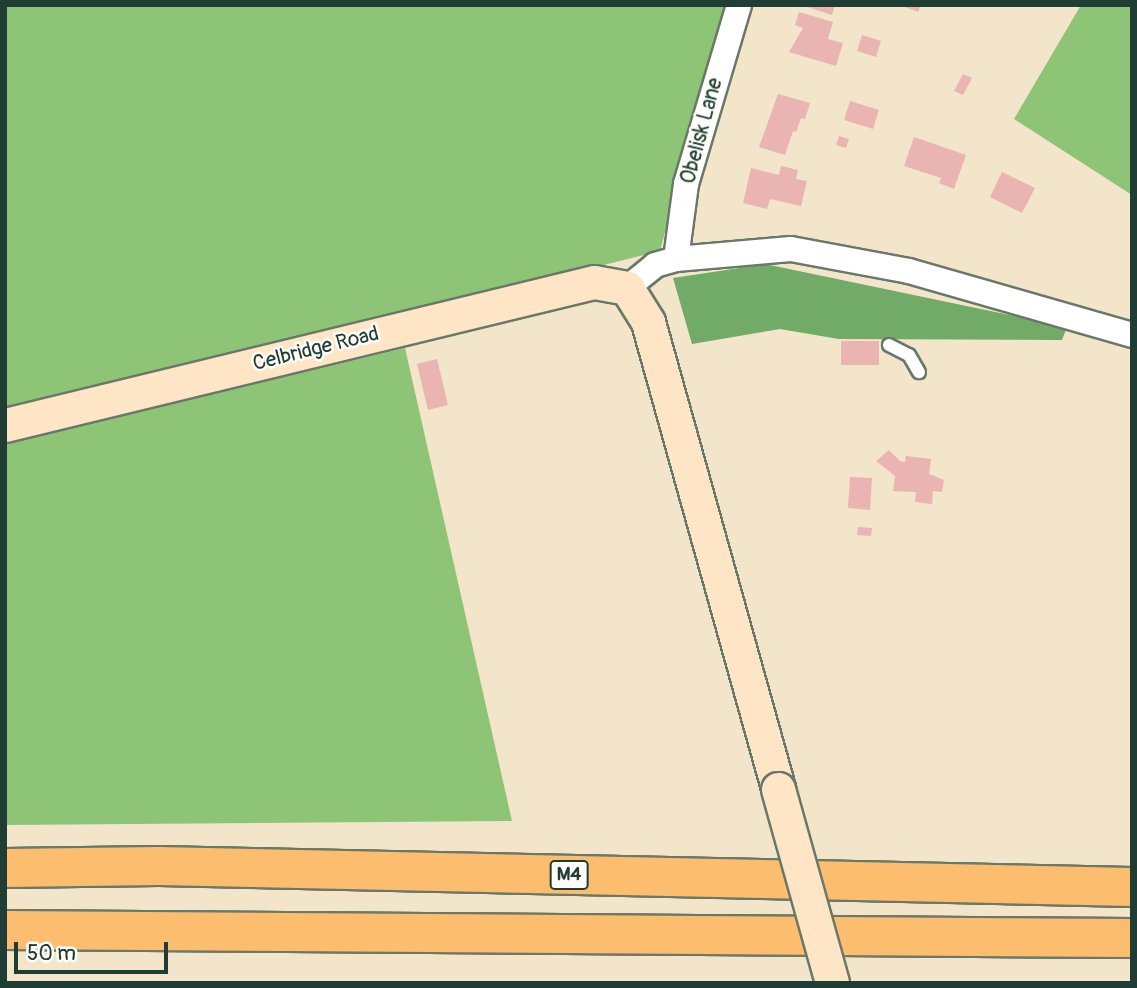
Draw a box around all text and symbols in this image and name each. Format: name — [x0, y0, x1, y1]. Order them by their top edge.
street label: Obelisk Lane — [676, 75, 728, 187]
street label: Celbridge Road — [250, 321, 382, 377]
road number: M4 — [548, 860, 590, 890]
scale bar — [18, 928, 172, 972]
text: 50 m — [27, 940, 76, 967]

